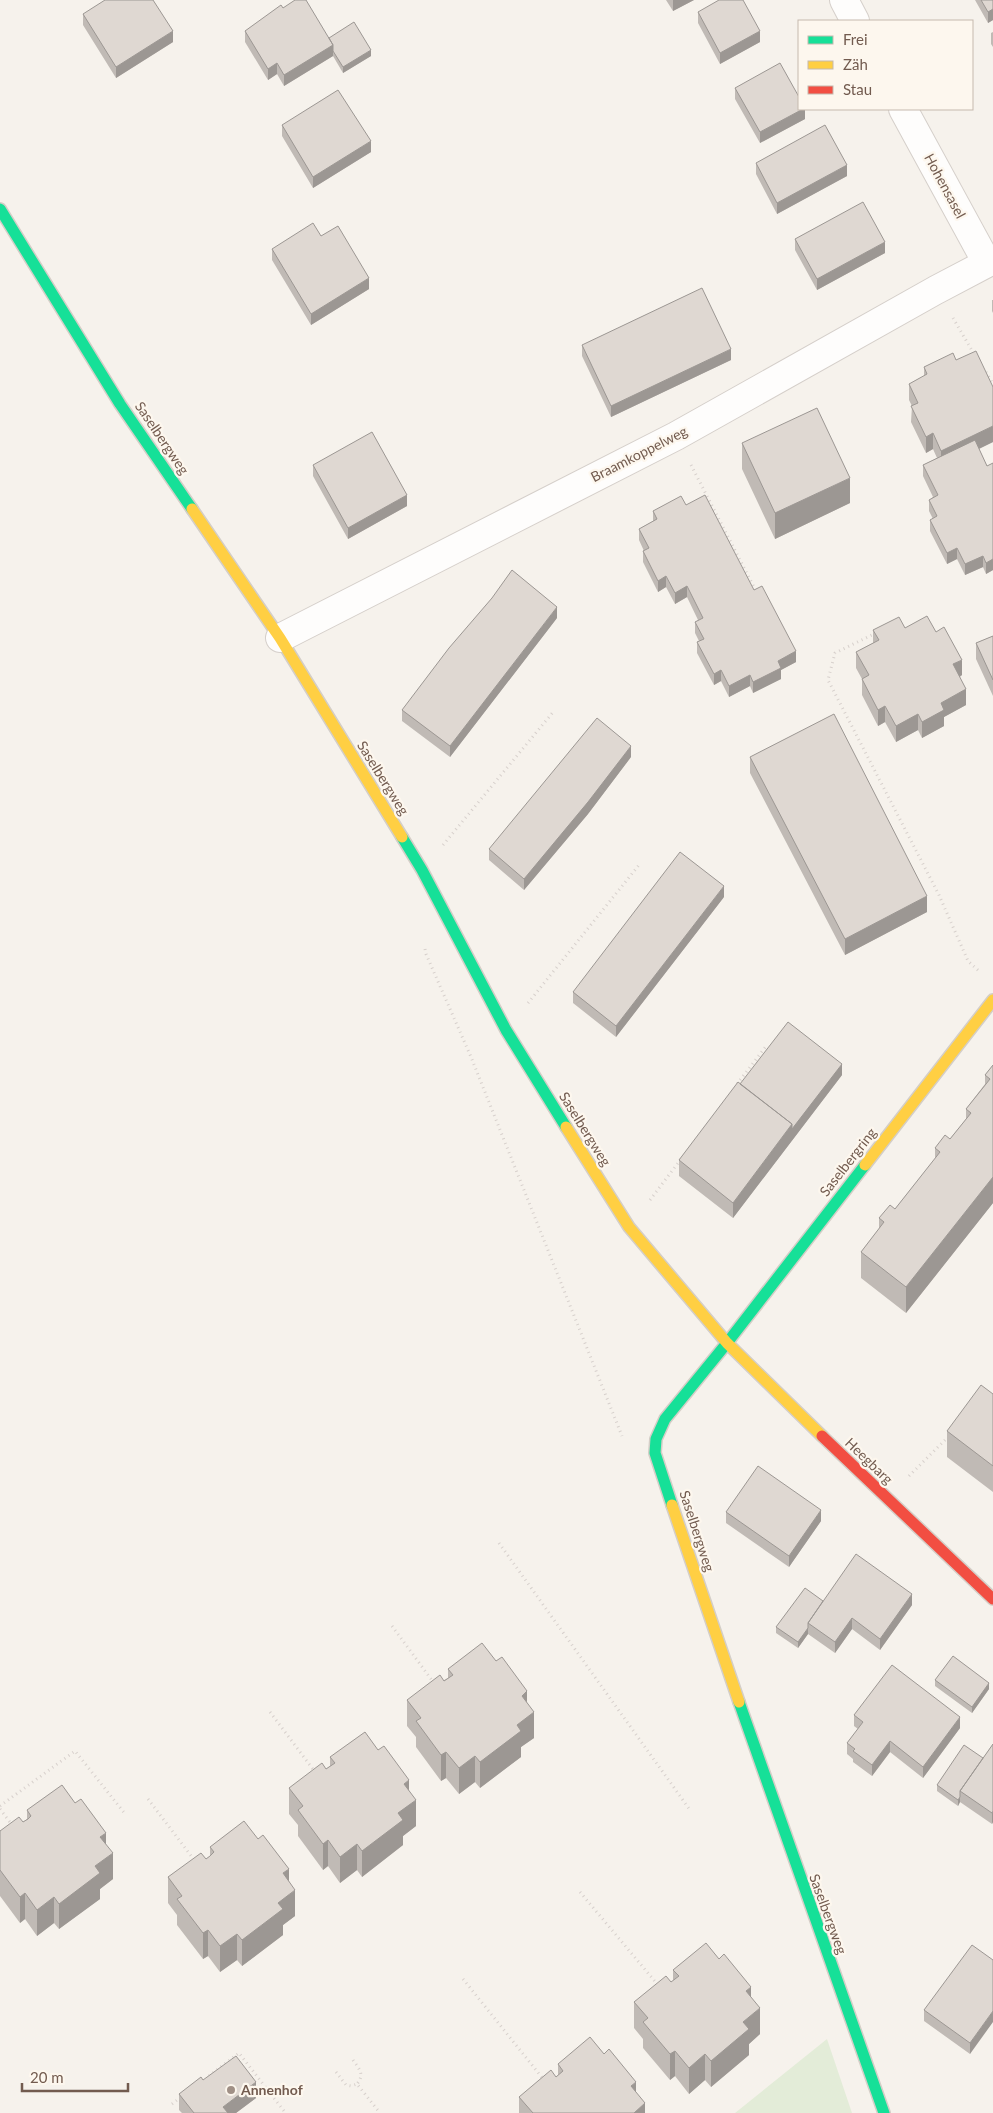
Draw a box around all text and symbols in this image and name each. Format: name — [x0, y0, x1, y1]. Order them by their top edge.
legend — [798, 20, 973, 110]
text: Frei — [843, 30, 868, 48]
text: Zäh — [843, 55, 868, 73]
text: Stau — [843, 80, 872, 98]
street label: Hohensasel — [921, 150, 970, 221]
street label: Saselbergweg — [132, 398, 193, 477]
street label: Braamkoppelweg — [588, 422, 690, 485]
street label: Saselbergweg — [354, 738, 413, 818]
street label: Saselbergweg — [556, 1089, 615, 1169]
street label: Saselbergring — [816, 1124, 880, 1199]
street label: Heegbarg — [842, 1434, 897, 1487]
street label: Saselbergweg — [676, 1488, 719, 1574]
street label: Saselbergweg — [806, 1871, 851, 1956]
scale bar — [22, 2060, 129, 2092]
text: 20 m — [30, 2068, 64, 2086]
place label: Annenhof — [240, 2081, 303, 2098]
marker: Annenhof — [225, 2084, 237, 2096]

